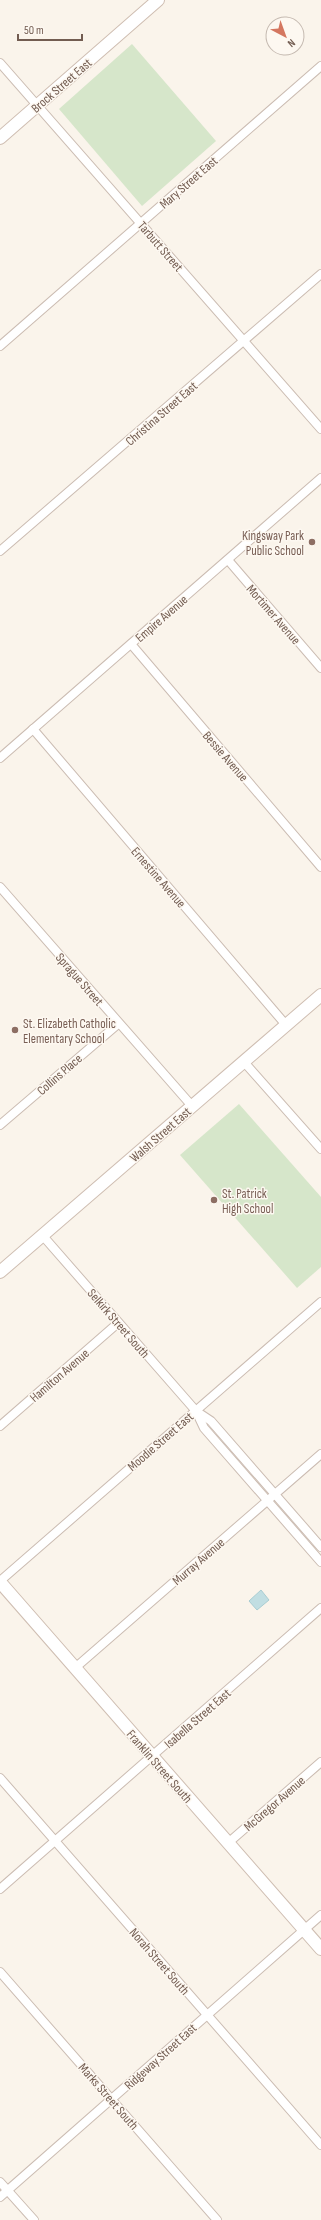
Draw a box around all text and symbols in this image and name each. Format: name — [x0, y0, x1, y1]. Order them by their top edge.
scale bar — [18, 16, 82, 42]
north arrow — [265, 16, 305, 56]
text: 50 m — [24, 23, 44, 38]
text: N — [285, 36, 298, 50]
street label: Brock Street East — [28, 55, 95, 116]
street label: Mary Street East — [156, 153, 221, 212]
street label: Tarbutt Street — [134, 218, 186, 275]
street label: Christina Street East — [122, 378, 201, 449]
place label: Kingsway Park Public School — [242, 528, 304, 559]
marker: Kingsway Park Public School — [307, 537, 317, 547]
street label: Mortimer Avenue — [243, 581, 304, 648]
street label: Empire Avenue — [132, 592, 191, 646]
street label: Bessie Avenue — [199, 728, 252, 785]
street label: Ernestine Avenue — [127, 844, 189, 911]
street label: Sprague Street — [52, 950, 107, 1009]
place label: St. Elizabeth Catholic Elementary School — [23, 1016, 116, 1047]
marker: St. Elizabeth Catholic Elementary School — [10, 1025, 20, 1035]
street label: Collins Place — [34, 1051, 86, 1099]
street label: Walsh Street East — [127, 1104, 195, 1166]
place label: St. Patrick High School — [222, 1186, 273, 1217]
marker: St. Patrick High School — [209, 1195, 219, 1205]
street label: Selkirk Street South — [84, 1286, 153, 1362]
street label: Hamilton Avenue — [27, 1346, 93, 1406]
street label: Moodie Street East — [124, 1409, 197, 1475]
street label: Murray Avenue — [169, 1535, 228, 1589]
street label: Isabella Street East — [161, 1685, 234, 1752]
street label: Franklin Street South — [123, 1727, 196, 1807]
street label: McGregor Avenue — [241, 1773, 309, 1835]
street label: Norah Street South — [126, 1925, 193, 1998]
street label: Ridgeway Street East — [121, 2020, 200, 2093]
street label: Marks Street South — [75, 2060, 142, 2133]

